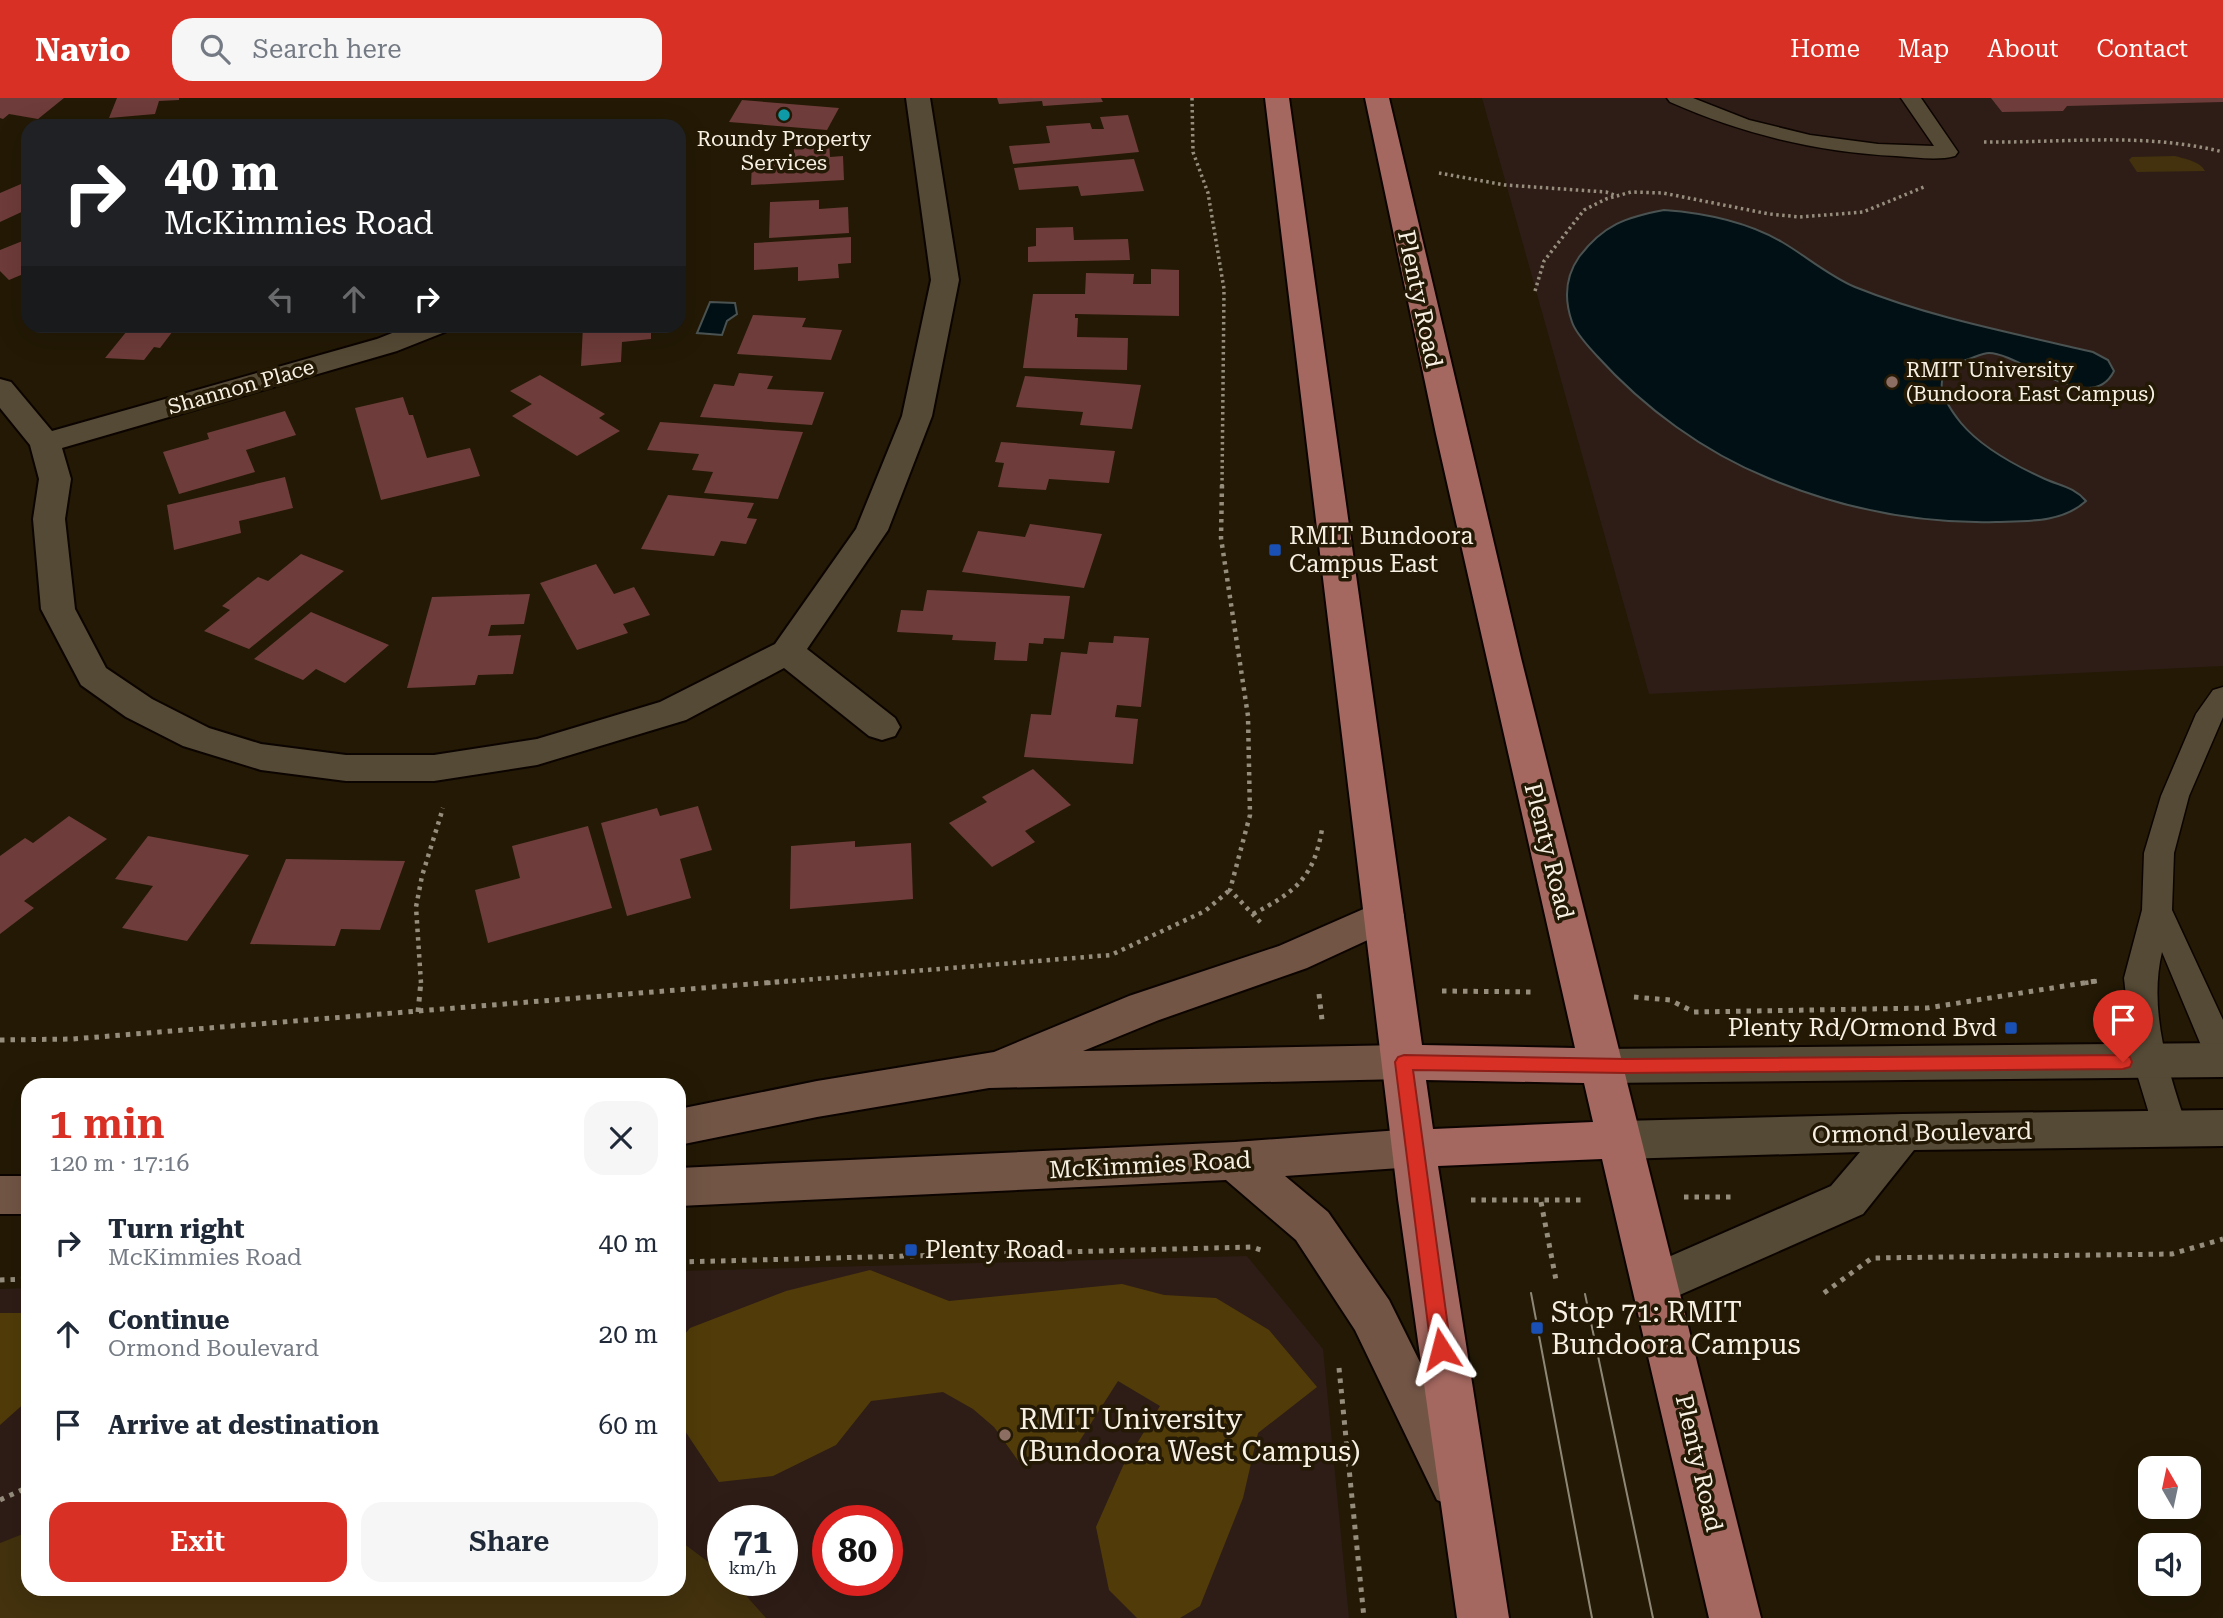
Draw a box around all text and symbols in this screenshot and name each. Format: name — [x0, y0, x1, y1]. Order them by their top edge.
search box — [172, 18, 662, 81]
text: Navio — [35, 30, 130, 69]
icon: search — [196, 30, 234, 68]
text: Search here — [252, 34, 401, 64]
text: Home — [1790, 35, 1860, 63]
text: Map — [1898, 35, 1949, 63]
text: About — [1987, 35, 2058, 63]
text: Contact — [2096, 35, 2188, 63]
marker: Roundy Property Services — [776, 107, 792, 123]
place label: Roundy Property Services — [697, 127, 872, 175]
text: 40 m — [164, 145, 279, 202]
icon: right — [49, 147, 140, 238]
text: McKimmies Road — [164, 204, 434, 242]
street label: Plenty Road — [1392, 228, 1448, 370]
icon: left — [262, 280, 300, 318]
icon: ahead — [335, 280, 373, 318]
icon: right — [408, 280, 446, 318]
street label: Shannon Place — [165, 355, 317, 419]
place label: RMIT University (Bundoora East Campus) — [1906, 358, 2155, 406]
marker: RMIT University (Bundoora East Campus) — [1884, 374, 1900, 390]
place label: RMIT Bundoora Campus East — [1289, 522, 1473, 578]
marker: RMIT Bundoora Campus East — [1267, 542, 1283, 558]
street label: Plenty Road — [1519, 780, 1579, 922]
pin — [2093, 990, 2153, 1062]
icon: arrive — [2104, 1001, 2142, 1039]
place label: Plenty Rd/Ormond Bvd — [1728, 1014, 1997, 1042]
marker: Plenty Rd/Ormond Bvd — [2003, 1020, 2019, 1036]
text: 1 min — [49, 1099, 165, 1148]
button: close — [584, 1101, 658, 1175]
street label: Ormond Boulevard — [1812, 1117, 2032, 1149]
street label: McKimmies Road — [1048, 1146, 1252, 1184]
text: 120 m · 17:16 — [49, 1150, 189, 1177]
text: Turn right — [108, 1214, 244, 1244]
icon: right — [49, 1224, 87, 1262]
text: 40 m — [599, 1228, 658, 1258]
place label: Plenty Road — [925, 1236, 1065, 1264]
marker: Plenty Road — [903, 1242, 919, 1258]
text: McKimmies Road — [108, 1244, 302, 1271]
place label: Stop 71: RMIT Bundoora Campus — [1551, 1296, 1801, 1361]
text: Continue — [108, 1305, 230, 1335]
position arrow — [1404, 1312, 1478, 1386]
icon: ahead — [49, 1315, 87, 1353]
text: 20 m — [599, 1319, 658, 1349]
marker: Stop 71: RMIT Bundoora Campus — [1529, 1320, 1545, 1336]
text: Ormond Boulevard — [108, 1335, 319, 1362]
street label: Plenty Road — [1670, 1392, 1728, 1534]
place label: RMIT University (Bundoora West Campus) — [1019, 1403, 1360, 1468]
icon: arrive — [49, 1406, 87, 1444]
text: Arrive at destination — [108, 1410, 379, 1440]
text: 60 m — [599, 1410, 658, 1440]
marker: RMIT University (Bundoora West Campus) — [997, 1427, 1013, 1443]
north arrow — [2138, 1456, 2202, 1519]
map controls — [2138, 1456, 2201, 1596]
button: Exit — [49, 1502, 347, 1582]
button: Share — [361, 1502, 658, 1582]
speed limit sign: 80 — [812, 1505, 903, 1596]
text: 71 — [733, 1521, 772, 1562]
button: sound — [2138, 1533, 2201, 1596]
text: km/h — [728, 1557, 777, 1578]

